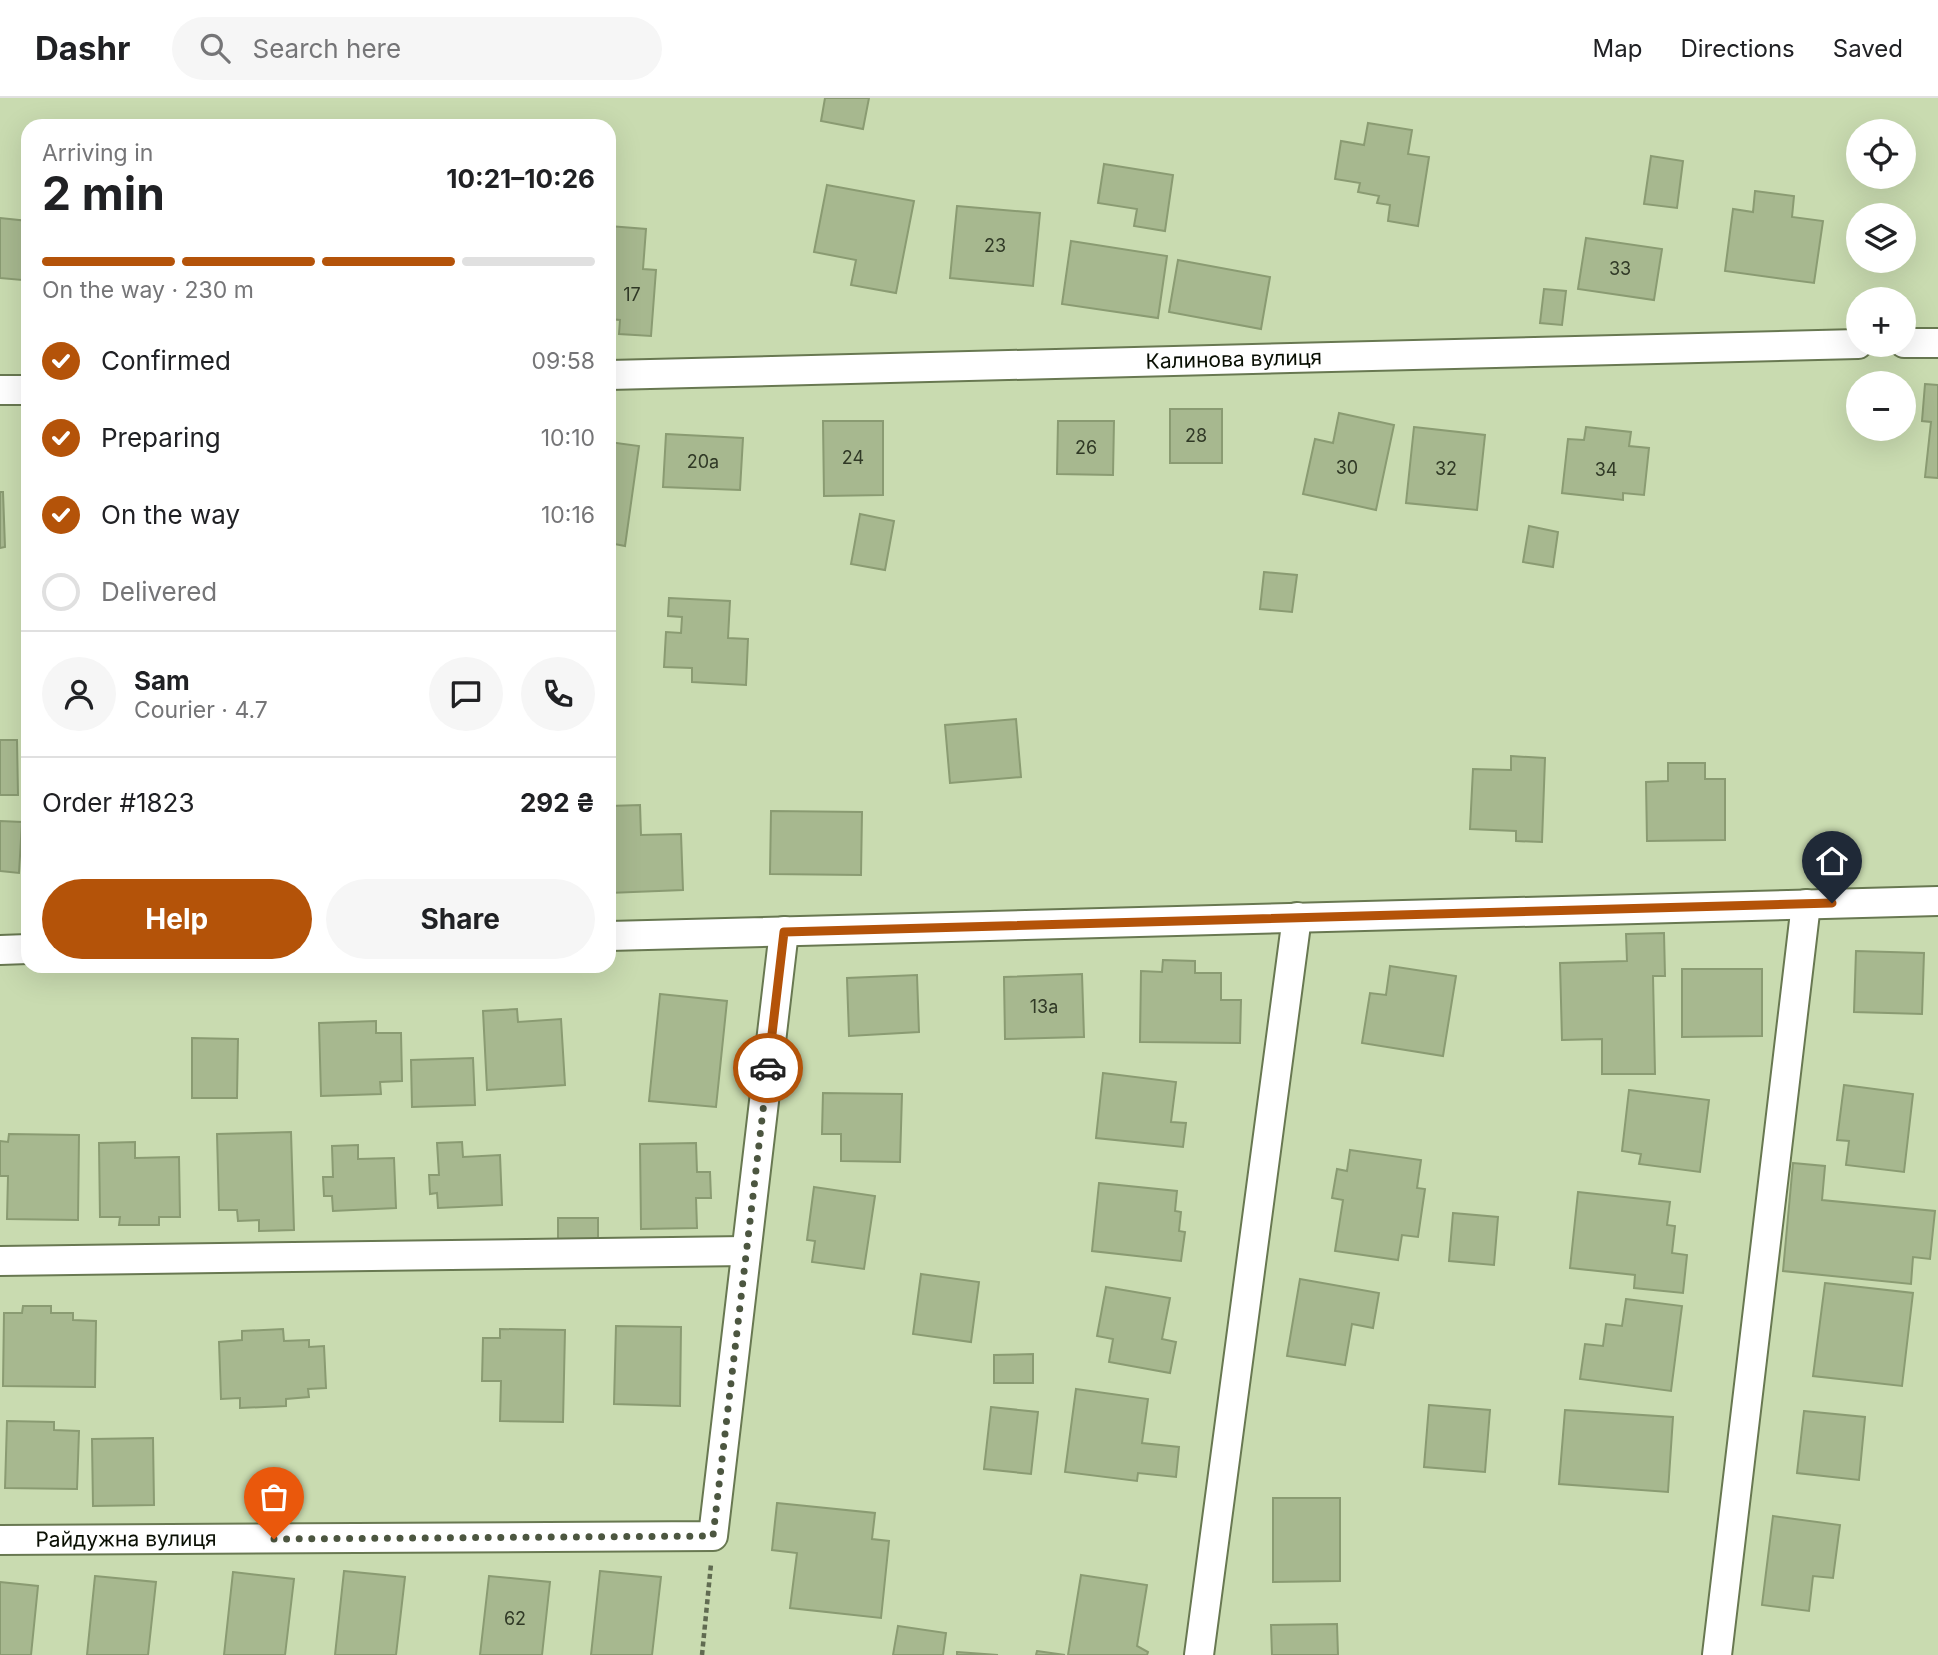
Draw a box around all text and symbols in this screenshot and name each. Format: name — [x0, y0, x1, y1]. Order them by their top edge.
search box — [172, 17, 662, 80]
text: Dashr — [35, 28, 130, 68]
icon: search — [196, 29, 234, 67]
text: Search here — [252, 33, 401, 64]
text: Map — [1593, 34, 1642, 63]
text: Directions — [1680, 34, 1795, 63]
text: Saved — [1833, 34, 1903, 63]
map controls — [1846, 119, 1916, 441]
button: locate — [1846, 119, 1916, 189]
text: Arriving in — [42, 139, 153, 167]
text: 10:21–10:26 — [446, 163, 595, 194]
text: 2 min — [42, 165, 165, 221]
button: layers — [1846, 203, 1916, 273]
house number: 23 — [984, 235, 1006, 256]
house number: 33 — [1609, 258, 1631, 279]
text: On the way · 230 m — [42, 276, 254, 304]
house number: 17 — [623, 284, 641, 305]
button: + — [1846, 287, 1916, 357]
icon: check — [42, 342, 80, 380]
street label: Калинова вулиця — [1145, 344, 1322, 374]
text: Confirmed — [101, 345, 231, 376]
text: 09:58 — [531, 347, 595, 375]
button: − — [1846, 371, 1916, 441]
icon: check — [42, 419, 80, 457]
text: Preparing — [101, 422, 221, 453]
text: 10:10 — [541, 424, 595, 452]
house number: 28 — [1185, 425, 1207, 446]
house number: 26 — [1075, 437, 1097, 458]
house number: 24 — [842, 447, 864, 468]
house number: 20а — [687, 451, 719, 472]
house number: 30 — [1336, 457, 1358, 478]
house number: 32 — [1435, 458, 1457, 479]
house number: 34 — [1595, 459, 1617, 480]
icon: check — [42, 496, 80, 534]
text: On the way — [101, 499, 240, 530]
text: 10:16 — [541, 501, 595, 529]
text: Delivered — [101, 576, 217, 607]
button: person — [42, 657, 116, 731]
button: chat — [429, 657, 503, 731]
button: phone — [521, 657, 595, 731]
text: Sam — [134, 665, 190, 696]
text: Courier · 4.7 — [134, 696, 268, 724]
text: Order #1823 — [42, 787, 194, 818]
text: 292 ₴ — [520, 787, 595, 818]
pin — [1802, 831, 1862, 903]
icon: home — [1813, 842, 1851, 880]
button: Help — [42, 879, 312, 959]
button: Share — [326, 879, 595, 959]
house number: 13а — [1030, 996, 1058, 1017]
courier — [733, 1033, 803, 1103]
icon: car — [749, 1049, 787, 1087]
pin — [244, 1467, 304, 1539]
icon: bag — [255, 1478, 293, 1516]
street label: Райдужна вулиця — [35, 1526, 217, 1552]
house number: 62 — [504, 1608, 526, 1629]

